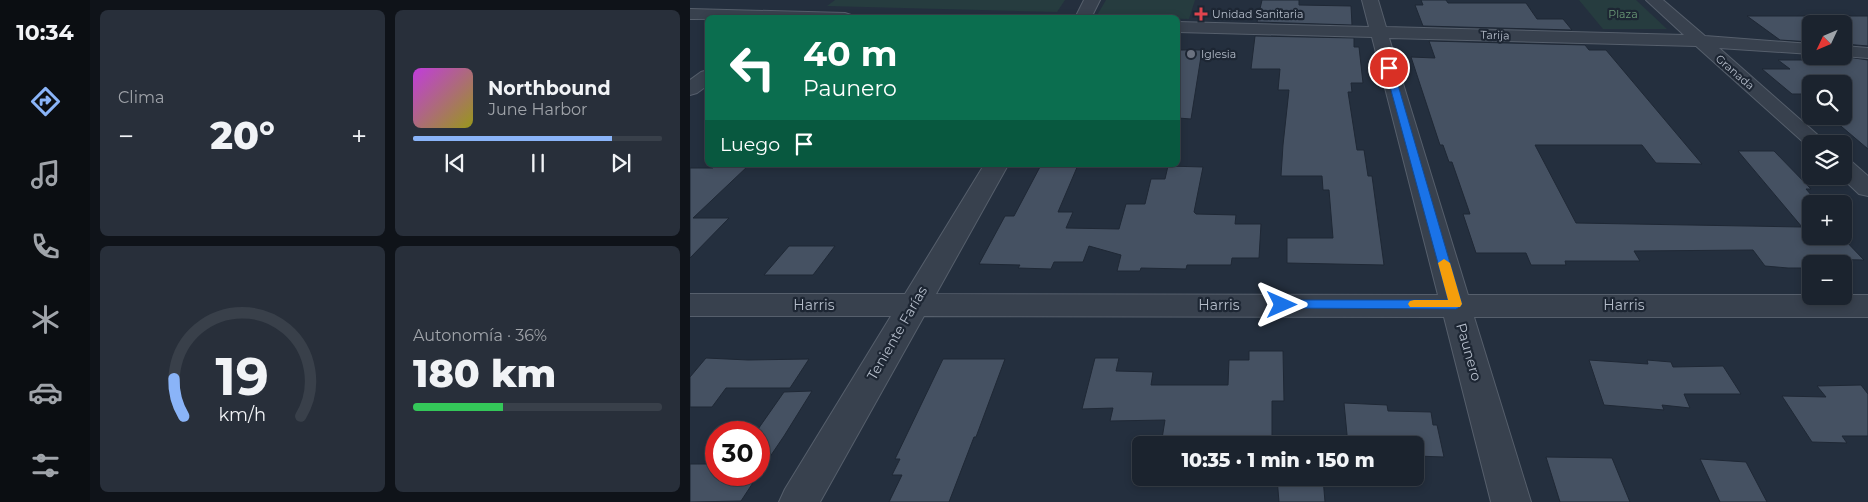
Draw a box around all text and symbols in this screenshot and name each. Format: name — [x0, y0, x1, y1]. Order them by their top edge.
marker: Unidad Sanitaria — [1194, 7, 1208, 21]
place label: Unidad Sanitaria — [1212, 7, 1303, 21]
park label: Plaza — [1608, 7, 1638, 21]
north arrow — [1802, 15, 1852, 65]
map controls — [1802, 15, 1852, 305]
text: 10:34 — [16, 19, 74, 46]
street label: Tarija — [1480, 27, 1510, 43]
text: 40 m — [803, 32, 898, 75]
icon: left — [720, 35, 785, 100]
place label: Iglesia — [1201, 47, 1236, 61]
pin — [1368, 47, 1410, 89]
marker: Iglesia — [1185, 48, 1197, 60]
street label: Granada — [1713, 51, 1757, 93]
icon: arrive — [1375, 54, 1403, 82]
text: Paunero — [803, 75, 897, 102]
button: search — [1802, 75, 1852, 125]
text: Northbound — [488, 77, 611, 100]
icon: directions — [28, 84, 63, 119]
text: Clima — [118, 88, 164, 107]
text: June Harbor — [488, 100, 587, 119]
text: 20° — [210, 112, 275, 159]
text: − — [118, 119, 134, 153]
text: + — [351, 119, 367, 153]
icon: arrive — [790, 130, 818, 158]
text: Luego — [720, 133, 780, 156]
button: layers — [1802, 135, 1852, 185]
icon: previous — [441, 149, 469, 177]
icon: pause — [524, 149, 552, 177]
icon: next — [607, 149, 635, 177]
icon: music — [28, 157, 63, 192]
button: + — [1802, 195, 1852, 245]
icon: phone — [28, 229, 63, 264]
button: − — [1802, 255, 1852, 305]
position arrow — [1255, 278, 1307, 330]
street label: Teniente Farías — [863, 283, 931, 383]
street label: Harris — [793, 296, 835, 314]
street label: Harris — [1198, 296, 1240, 314]
street label: Harris — [1603, 296, 1645, 314]
icon: climate — [28, 302, 63, 337]
street label: Paunero — [1452, 321, 1486, 383]
text: Autonomía · 36% — [413, 326, 547, 345]
text: 19 — [216, 345, 269, 408]
text: 180 km — [413, 350, 556, 397]
icon: car — [28, 375, 63, 410]
text: km/h — [219, 404, 266, 425]
speed limit sign: 30 — [705, 421, 770, 486]
icon: filters — [28, 448, 63, 483]
text: 10:35 · 1 min · 150 m — [1181, 449, 1375, 472]

